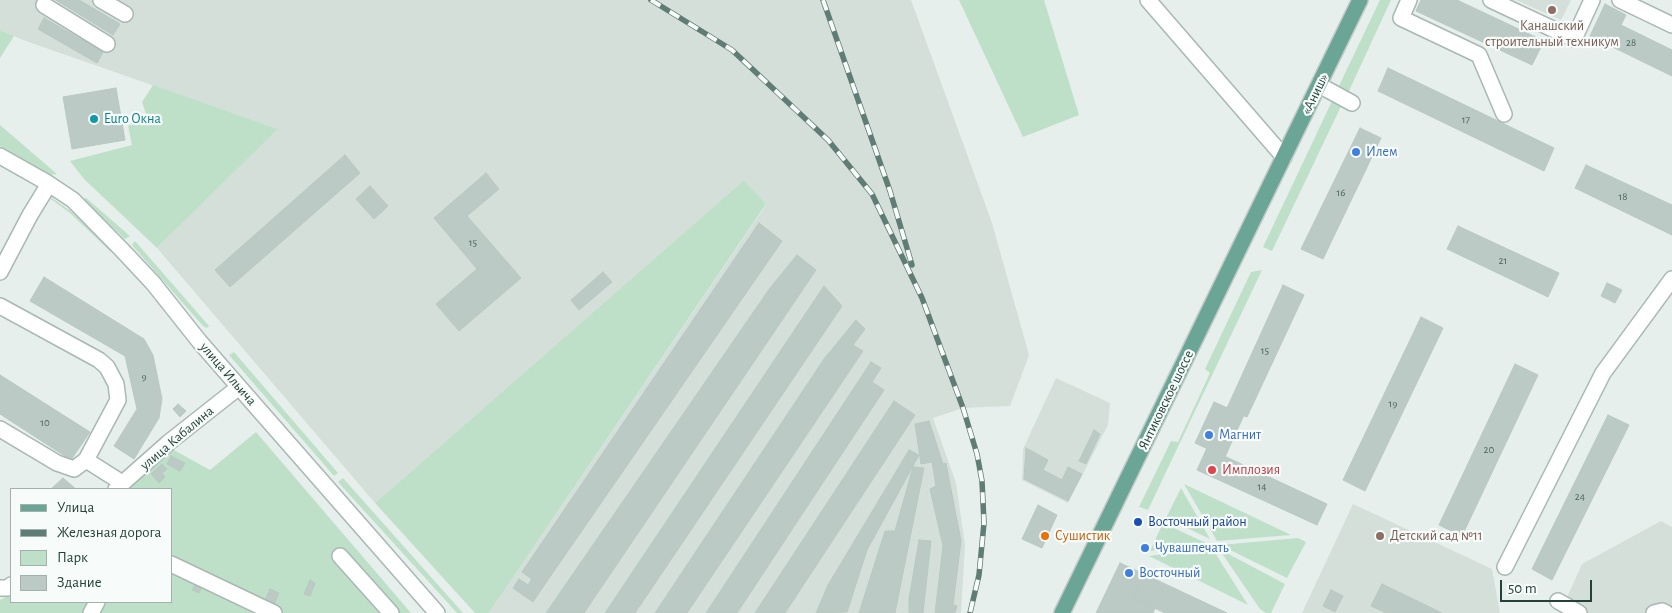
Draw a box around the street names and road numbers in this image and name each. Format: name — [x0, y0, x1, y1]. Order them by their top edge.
street label: «Аниш» — [1298, 71, 1332, 117]
street label: улица Ильича — [196, 339, 260, 409]
street label: Янтиковское шоссе — [1135, 348, 1197, 452]
street label: улица Кабалина — [137, 402, 217, 474]

